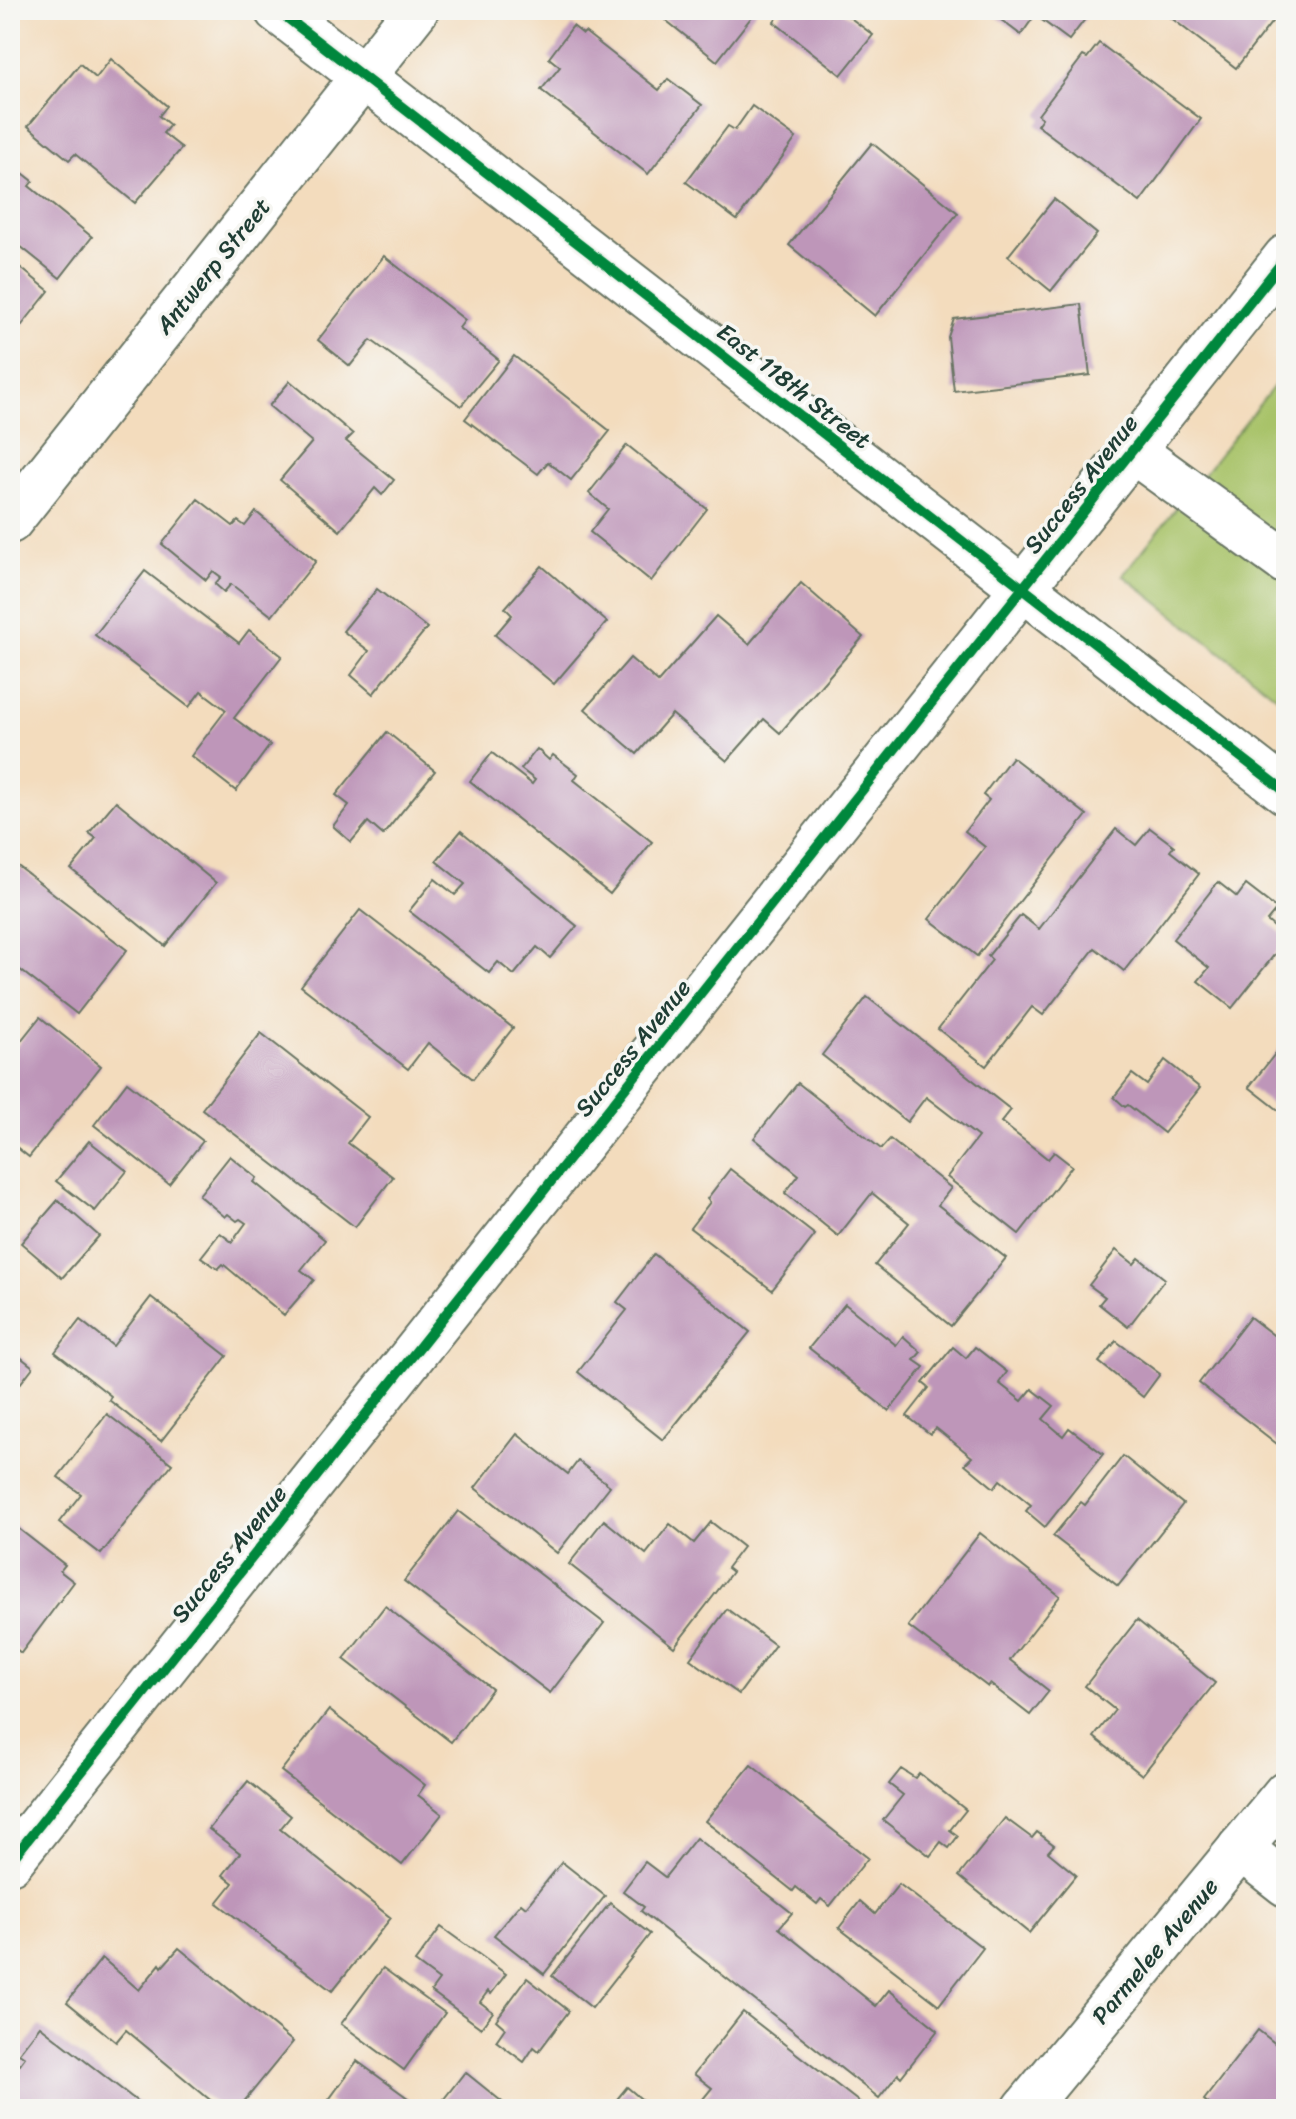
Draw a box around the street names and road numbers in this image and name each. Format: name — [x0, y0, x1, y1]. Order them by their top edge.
street label: Antwerp Street — [144, 188, 282, 345]
street label: East 118th Street — [707, 312, 881, 460]
street label: Success Avenue — [1013, 405, 1149, 563]
street label: Success Avenue — [564, 969, 702, 1127]
street label: Success Avenue — [160, 1475, 298, 1633]
street label: Parmelee Avenue — [1081, 1868, 1229, 2034]

